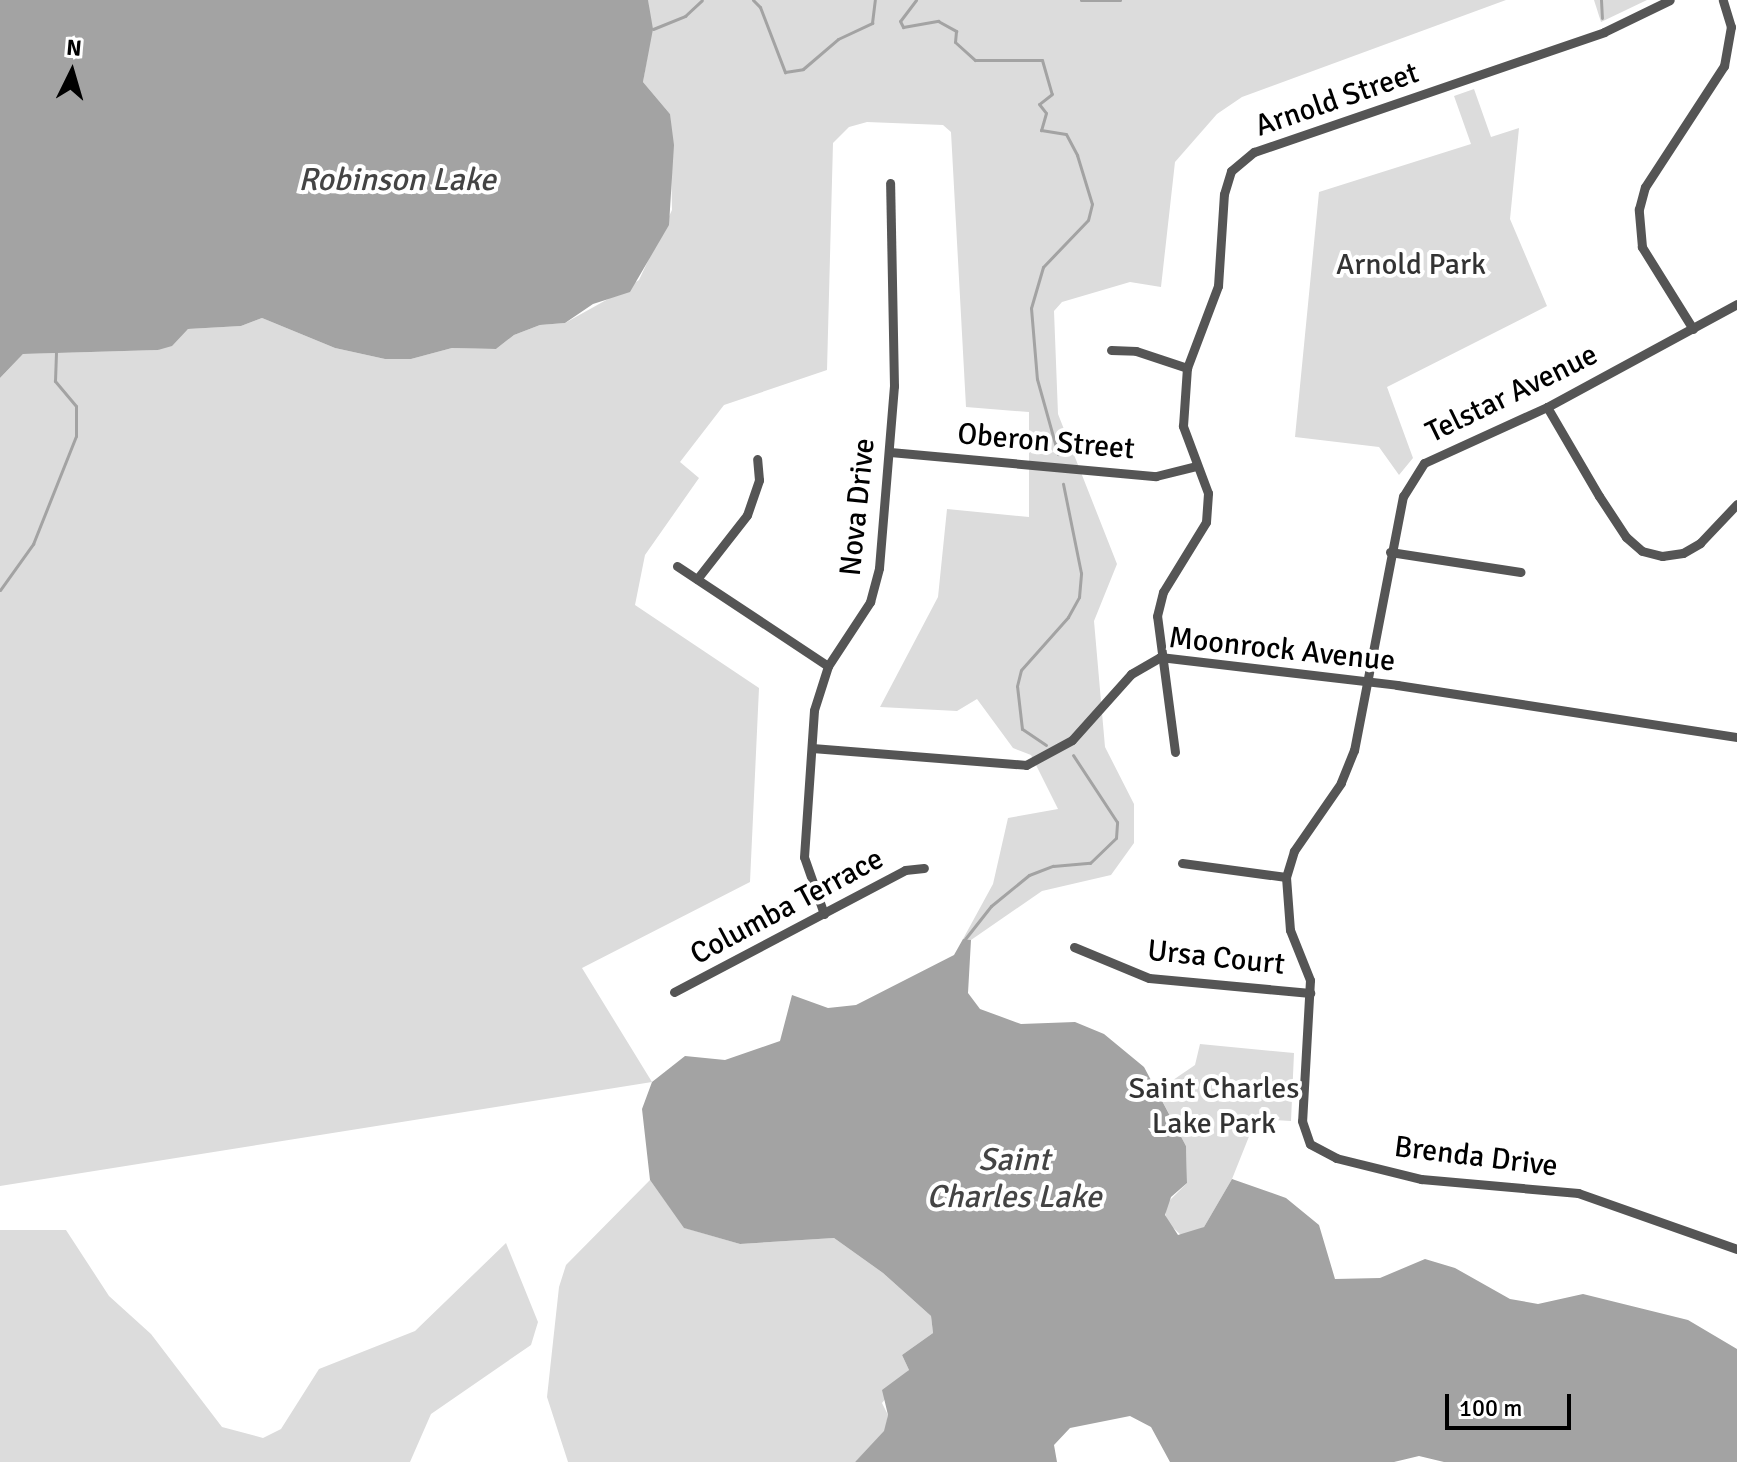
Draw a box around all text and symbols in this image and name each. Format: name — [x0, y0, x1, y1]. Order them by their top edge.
north arrow — [32, 32, 112, 112]
text: N — [65, 33, 83, 62]
street label: Arnold Street — [1250, 55, 1424, 145]
water label: Robinson Lake — [298, 161, 496, 199]
park label: Arnold Park — [1336, 247, 1486, 283]
street label: Telstar Avenue — [1420, 337, 1604, 451]
street label: Oberon Street — [956, 416, 1136, 468]
street label: Nova Drive — [833, 436, 883, 578]
street label: Moonrock Avenue — [1167, 620, 1397, 680]
street label: Columba Terrace — [684, 841, 890, 973]
street label: Ursa Court — [1145, 933, 1287, 983]
park label: Saint Charles Lake Park — [1129, 1071, 1299, 1142]
street label: Brenda Drive — [1392, 1129, 1560, 1185]
water label: Saint Charles Lake — [927, 1142, 1101, 1217]
scale bar — [1449, 1378, 1575, 1428]
text: 100 m — [1459, 1393, 1522, 1423]

